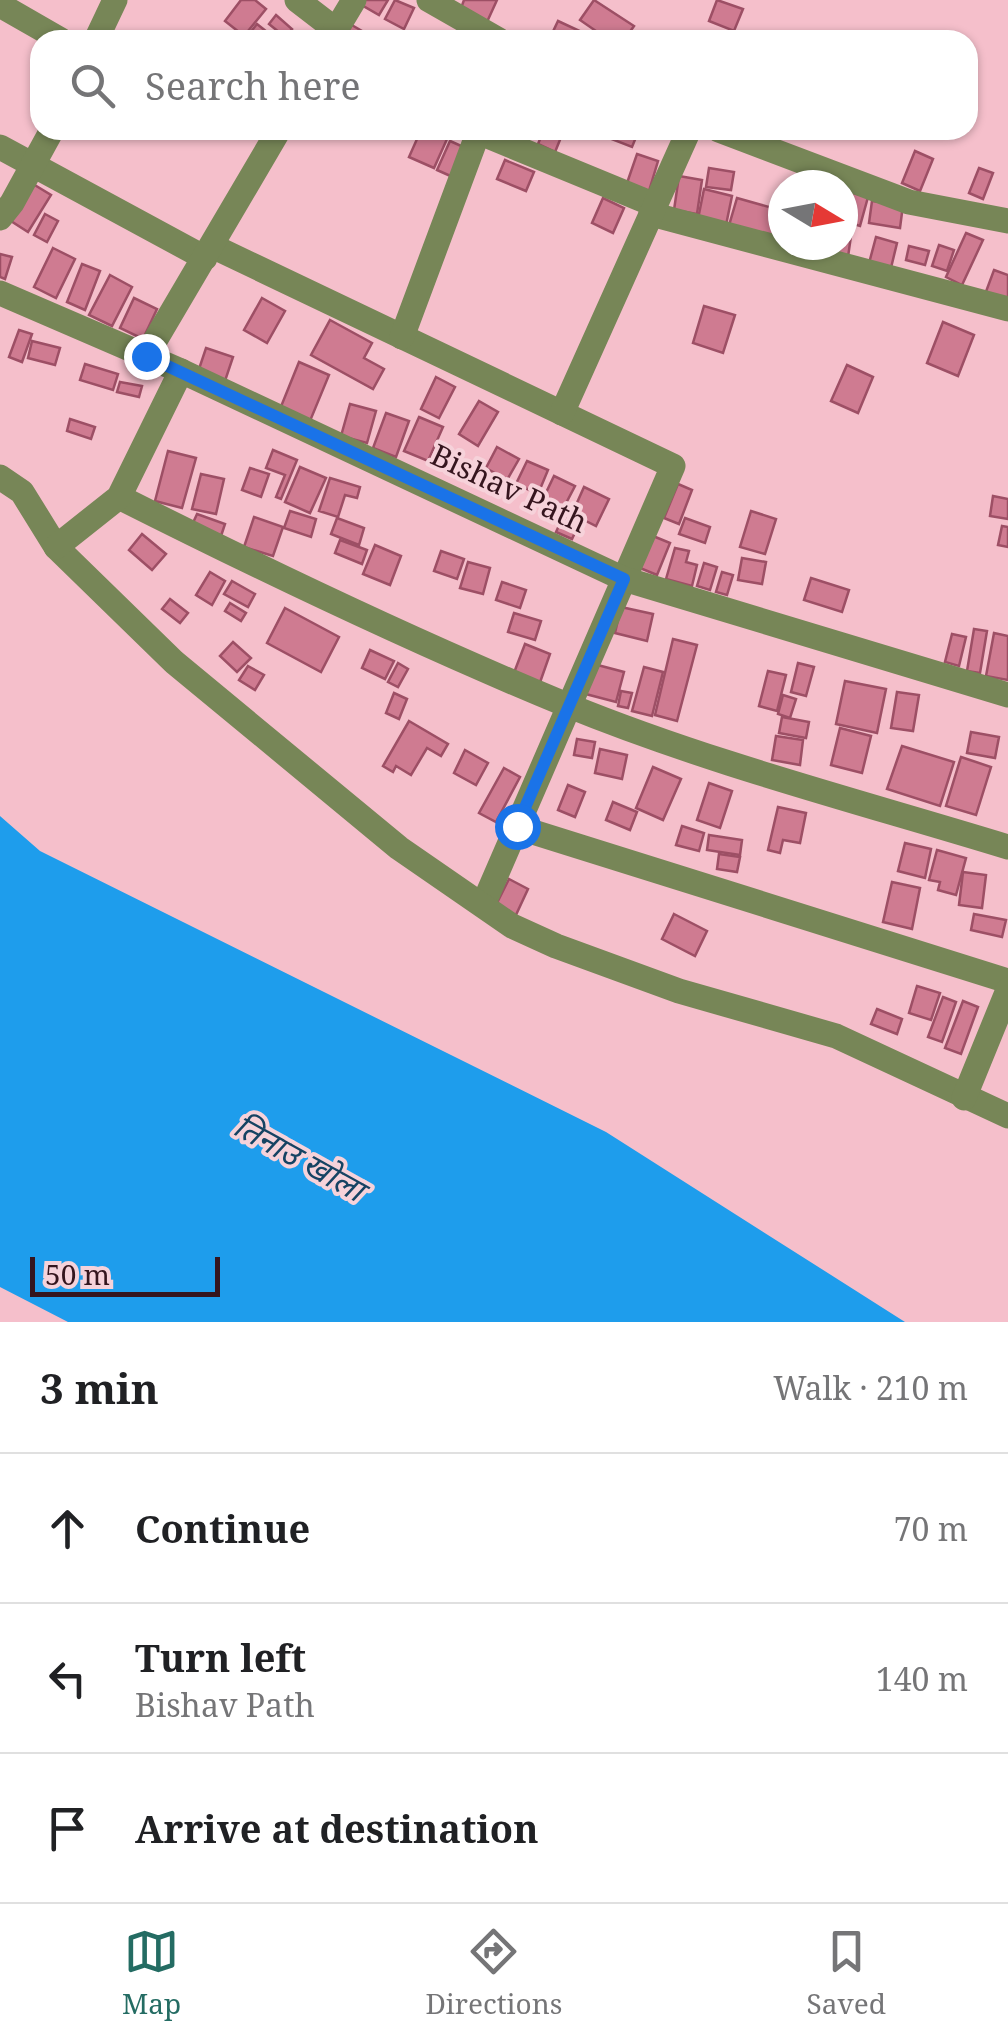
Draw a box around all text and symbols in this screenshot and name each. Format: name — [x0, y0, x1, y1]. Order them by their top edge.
search box — [30, 30, 978, 140]
icon: search — [65, 58, 120, 113]
text: Search here — [145, 59, 361, 111]
north arrow — [768, 170, 858, 260]
route end — [124, 334, 170, 380]
street label: Bishav Path — [425, 433, 595, 542]
route start — [495, 804, 541, 850]
water label: तिनाउ खोला — [227, 1103, 378, 1213]
scale bar — [30, 1252, 220, 1296]
text: 50 m — [45, 1255, 110, 1293]
text: 3 min — [40, 1359, 159, 1416]
text: Walk · 210 m — [773, 1366, 968, 1409]
icon: ahead — [40, 1501, 95, 1556]
text: Continue — [135, 1502, 310, 1554]
text: 70 m — [894, 1507, 968, 1550]
text: Turn left — [135, 1631, 306, 1683]
icon: left — [40, 1651, 95, 1706]
text: 140 m — [876, 1657, 968, 1700]
text: Bishav Path — [135, 1683, 315, 1726]
icon: arrive — [40, 1801, 95, 1856]
text: Arrive at destination — [135, 1802, 539, 1854]
tab: Map — [122, 1924, 181, 2022]
tab: Directions — [425, 1924, 562, 2022]
tab: Saved — [807, 1924, 886, 2022]

